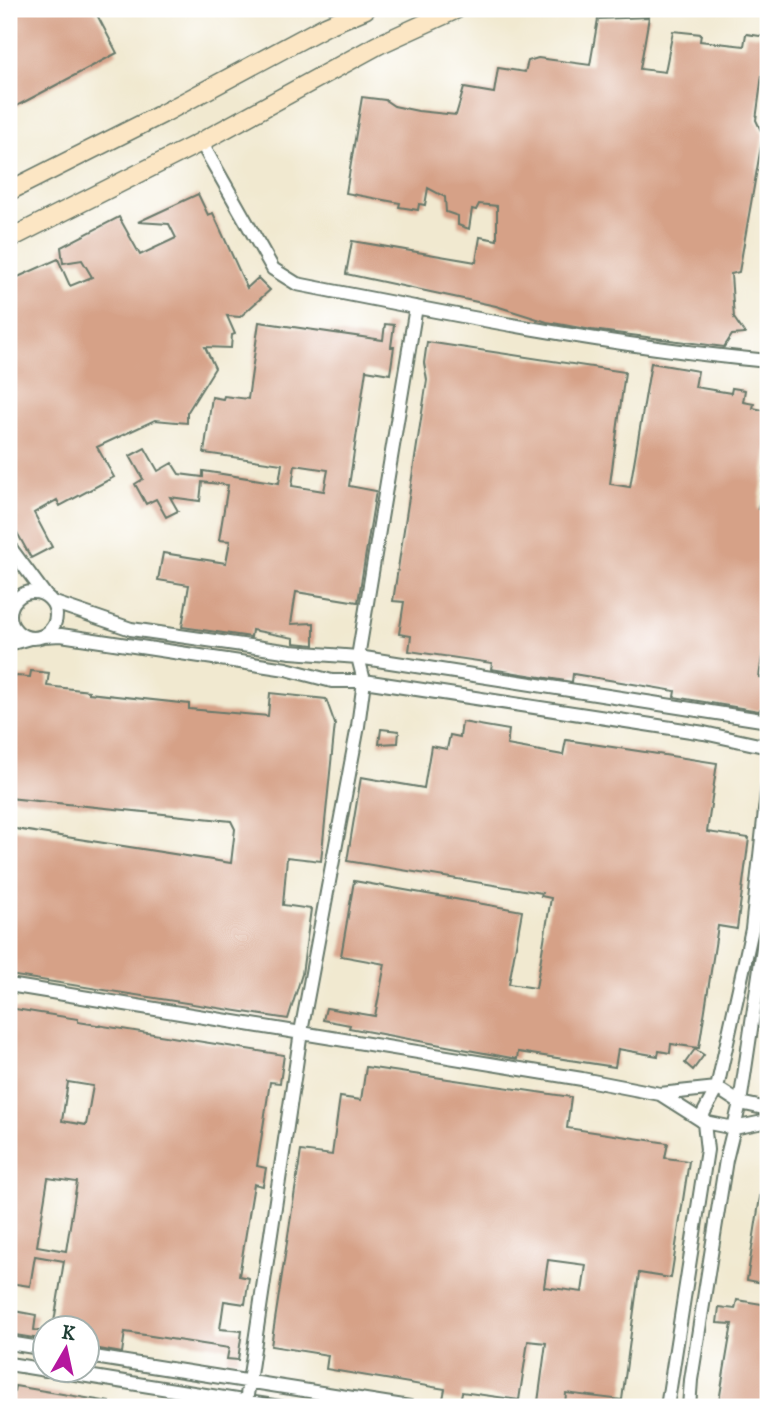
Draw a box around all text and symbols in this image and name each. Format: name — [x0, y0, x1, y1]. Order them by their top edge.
north arrow — [32, 1314, 102, 1384]
text: K — [60, 1321, 77, 1346]

